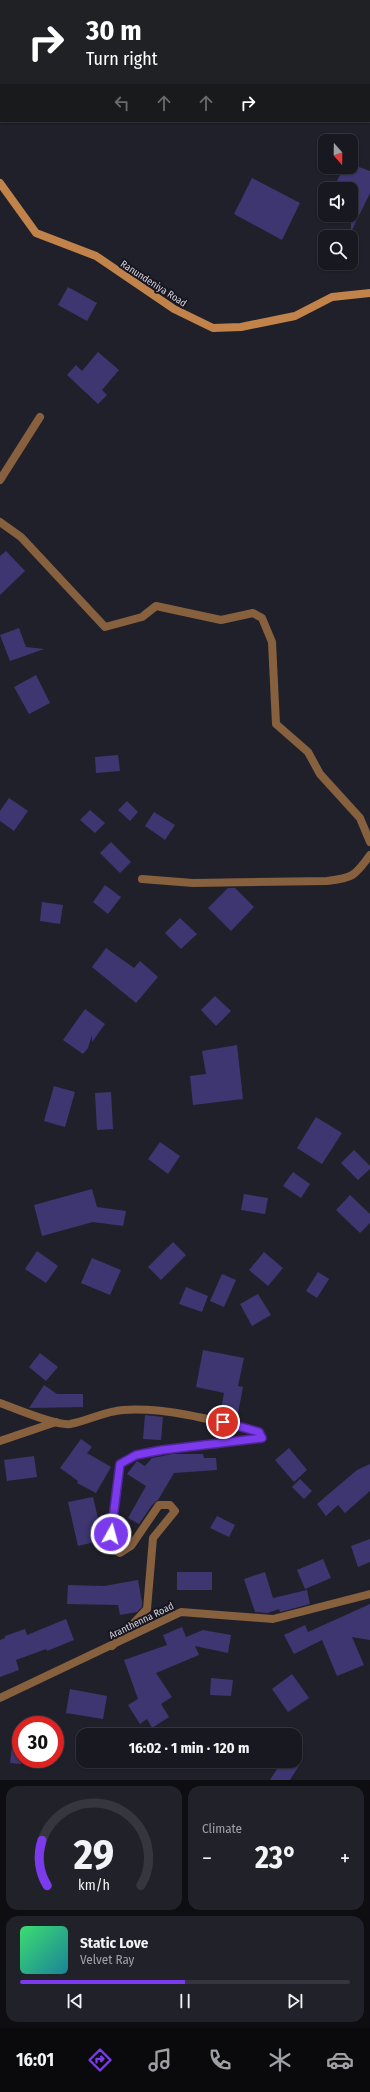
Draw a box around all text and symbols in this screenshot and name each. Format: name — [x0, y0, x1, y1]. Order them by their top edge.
text: 30 m — [86, 14, 142, 47]
icon: right — [20, 16, 72, 68]
text: Turn right — [86, 48, 158, 70]
icon: left — [111, 92, 133, 114]
icon: ahead — [153, 92, 175, 114]
icon: ahead — [195, 92, 217, 114]
icon: right — [237, 92, 259, 114]
north arrow — [318, 134, 358, 174]
map controls — [318, 134, 358, 270]
button: sound — [318, 182, 358, 222]
button: search — [318, 230, 358, 270]
street label: Ranundeniya Road — [118, 258, 189, 310]
pin — [206, 1405, 240, 1439]
icon: arrive — [212, 1411, 234, 1433]
position arrow — [90, 1513, 132, 1555]
street label: Aranthenna Road — [107, 1600, 176, 1642]
speed limit sign: 30 — [12, 1716, 64, 1768]
text: 16:02 · 1 min · 120 m — [129, 1739, 249, 1757]
text: Climate — [202, 1821, 242, 1836]
text: 29 — [73, 1830, 114, 1880]
text: 23° — [255, 1840, 297, 1876]
text: − — [202, 1845, 212, 1872]
text: + — [340, 1845, 350, 1872]
text: km/h — [78, 1877, 110, 1894]
text: Static Love — [80, 1934, 148, 1952]
text: Velvet Ray — [80, 1952, 134, 1967]
icon: previous — [64, 1990, 86, 2012]
icon: pause — [174, 1990, 196, 2012]
icon: next — [284, 1990, 306, 2012]
icon: directions — [86, 2046, 114, 2074]
icon: music — [146, 2046, 174, 2074]
icon: phone — [206, 2046, 234, 2074]
icon: climate — [266, 2046, 294, 2074]
icon: car — [326, 2046, 354, 2074]
text: 16:01 — [16, 2049, 54, 2071]

